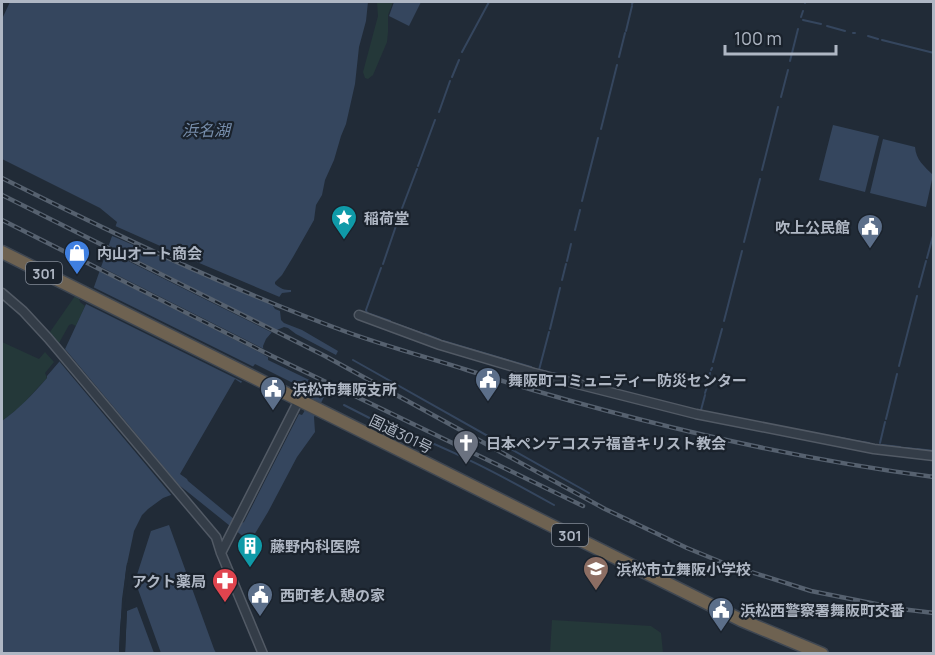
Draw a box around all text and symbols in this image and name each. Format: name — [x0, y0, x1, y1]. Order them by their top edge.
scale bar — [725, 18, 836, 56]
text: 100 m — [734, 26, 782, 50]
water label: 浜名湖 — [182, 119, 233, 141]
place icon: 稲荷堂 — [329, 203, 359, 241]
place label: 稲荷堂 — [364, 208, 409, 229]
public building icon: 吹上公民館 — [855, 212, 885, 250]
place label: 吹上公民館 — [775, 217, 850, 238]
shop icon: 内山オート商会 — [62, 238, 92, 276]
place label: 内山オート商会 — [97, 243, 202, 264]
road number: 301 — [26, 262, 62, 284]
public building icon: 舞阪町コミュニティー防災センター — [473, 365, 503, 403]
place label: 舞阪町コミュニティー防災センター — [508, 370, 747, 391]
public building icon: 浜松市舞阪支所 — [258, 374, 288, 412]
place label: 浜松市舞阪支所 — [292, 379, 397, 400]
street label: 国道301号 — [366, 410, 436, 458]
church icon: 日本ペンテコステ福音キリスト教会 — [451, 428, 481, 466]
place label: 日本ペンテコステ福音キリスト教会 — [486, 433, 726, 454]
road number: 301 — [552, 524, 588, 546]
building icon: 藤野内科医院 — [235, 531, 265, 569]
place label: 藤野内科医院 — [270, 536, 360, 557]
school or university icon: 浜松市立舞阪小学校 — [581, 554, 611, 592]
place label: 浜松市立舞阪小学校 — [616, 559, 751, 580]
pharmacy icon: アクト薬局 — [210, 566, 240, 604]
place label: アクト薬局 — [132, 571, 206, 592]
public building icon: 西町老人憩の家 — [245, 580, 275, 618]
place label: 西町老人憩の家 — [280, 585, 385, 606]
public building icon: 浜松西警察署舞阪町交番 — [706, 595, 736, 633]
place label: 浜松西警察署舞阪町交番 — [740, 600, 905, 621]

